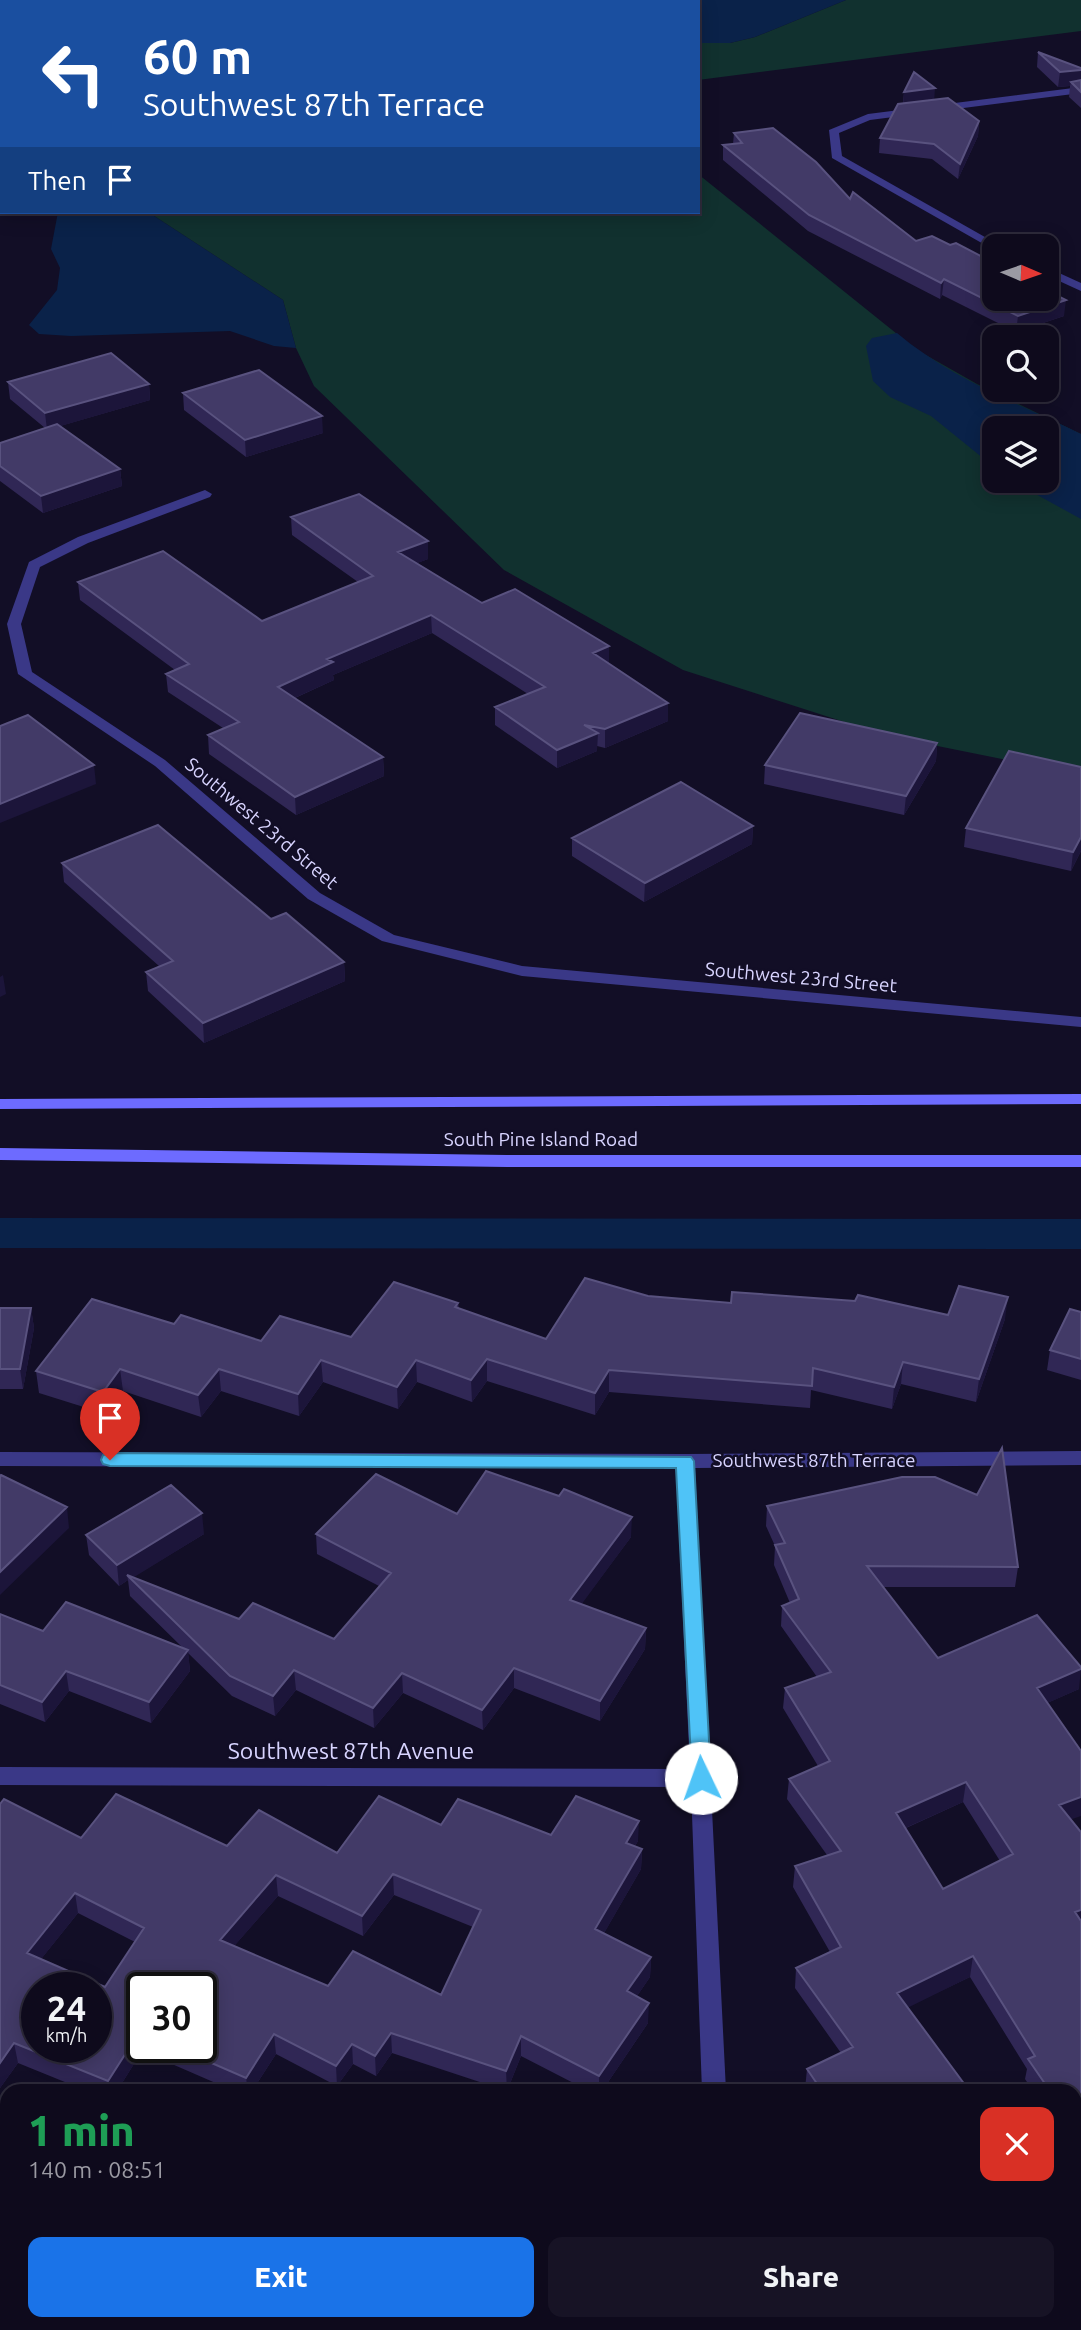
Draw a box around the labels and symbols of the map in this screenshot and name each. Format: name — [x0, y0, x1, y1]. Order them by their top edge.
north arrow — [982, 234, 1059, 312]
street label: Southwest 23rd Street — [181, 753, 343, 894]
street label: Southwest 23rd Street — [704, 958, 898, 996]
street label: South Pine Island Road — [444, 1128, 638, 1150]
pin — [80, 1388, 140, 1460]
street label: Southwest 87th Terrace — [712, 1449, 916, 1471]
street label: Southwest 87th Avenue — [228, 1738, 474, 1763]
position arrow — [664, 1741, 738, 1815]
speed limit sign: 30 — [126, 1972, 217, 2063]

